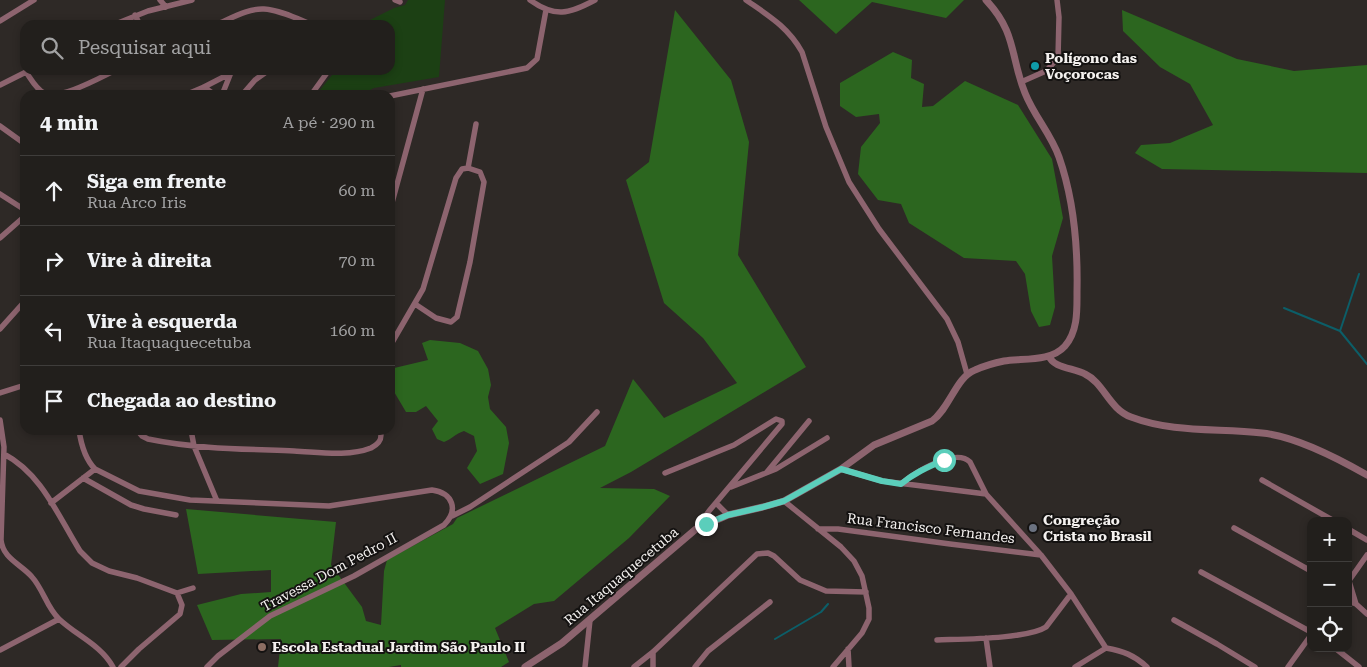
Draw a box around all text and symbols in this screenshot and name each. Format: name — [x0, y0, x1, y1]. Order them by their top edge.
search box — [20, 20, 395, 75]
icon: search — [38, 34, 66, 62]
text: Pesquisar aqui — [78, 36, 211, 59]
place label: Polígono das Voçorocas — [1045, 50, 1137, 82]
marker: Polígono das Voçorocas — [1029, 60, 1041, 72]
text: 4 min — [40, 111, 98, 135]
text: A pé · 290 m — [283, 113, 375, 132]
text: Siga em frente — [87, 170, 226, 193]
icon: ahead — [40, 177, 68, 205]
text: 60 m — [338, 181, 375, 200]
text: Rua Arco Iris — [87, 193, 186, 212]
icon: right — [40, 247, 68, 275]
text: Vire à direita — [87, 249, 211, 272]
text: 70 m — [338, 251, 375, 270]
text: Vire à esquerda — [87, 310, 237, 333]
icon: left — [40, 317, 68, 345]
text: 160 m — [329, 321, 375, 340]
text: Rua Itaquaquecetuba — [87, 333, 251, 352]
icon: arrive — [40, 387, 68, 415]
text: Chegada ao destino — [87, 389, 276, 412]
route start — [933, 449, 956, 472]
street label: Rua Francisco Fernandes — [846, 510, 1016, 546]
place label: Congreção Crista no Brasil — [1043, 512, 1152, 544]
route end — [695, 513, 718, 536]
map controls — [1307, 517, 1352, 652]
button: + — [1307, 517, 1352, 562]
marker: Congreção Crista no Brasil — [1027, 522, 1039, 534]
street label: Rua Itaquaquecetuba — [561, 523, 681, 628]
street label: Travessa Dom Pedro II — [258, 529, 400, 615]
button: − — [1307, 562, 1352, 607]
button: locate — [1307, 607, 1352, 652]
place label: Escola Estadual Jardim São Paulo II — [272, 639, 526, 655]
marker: Escola Estadual Jardim São Paulo II — [256, 641, 268, 653]

